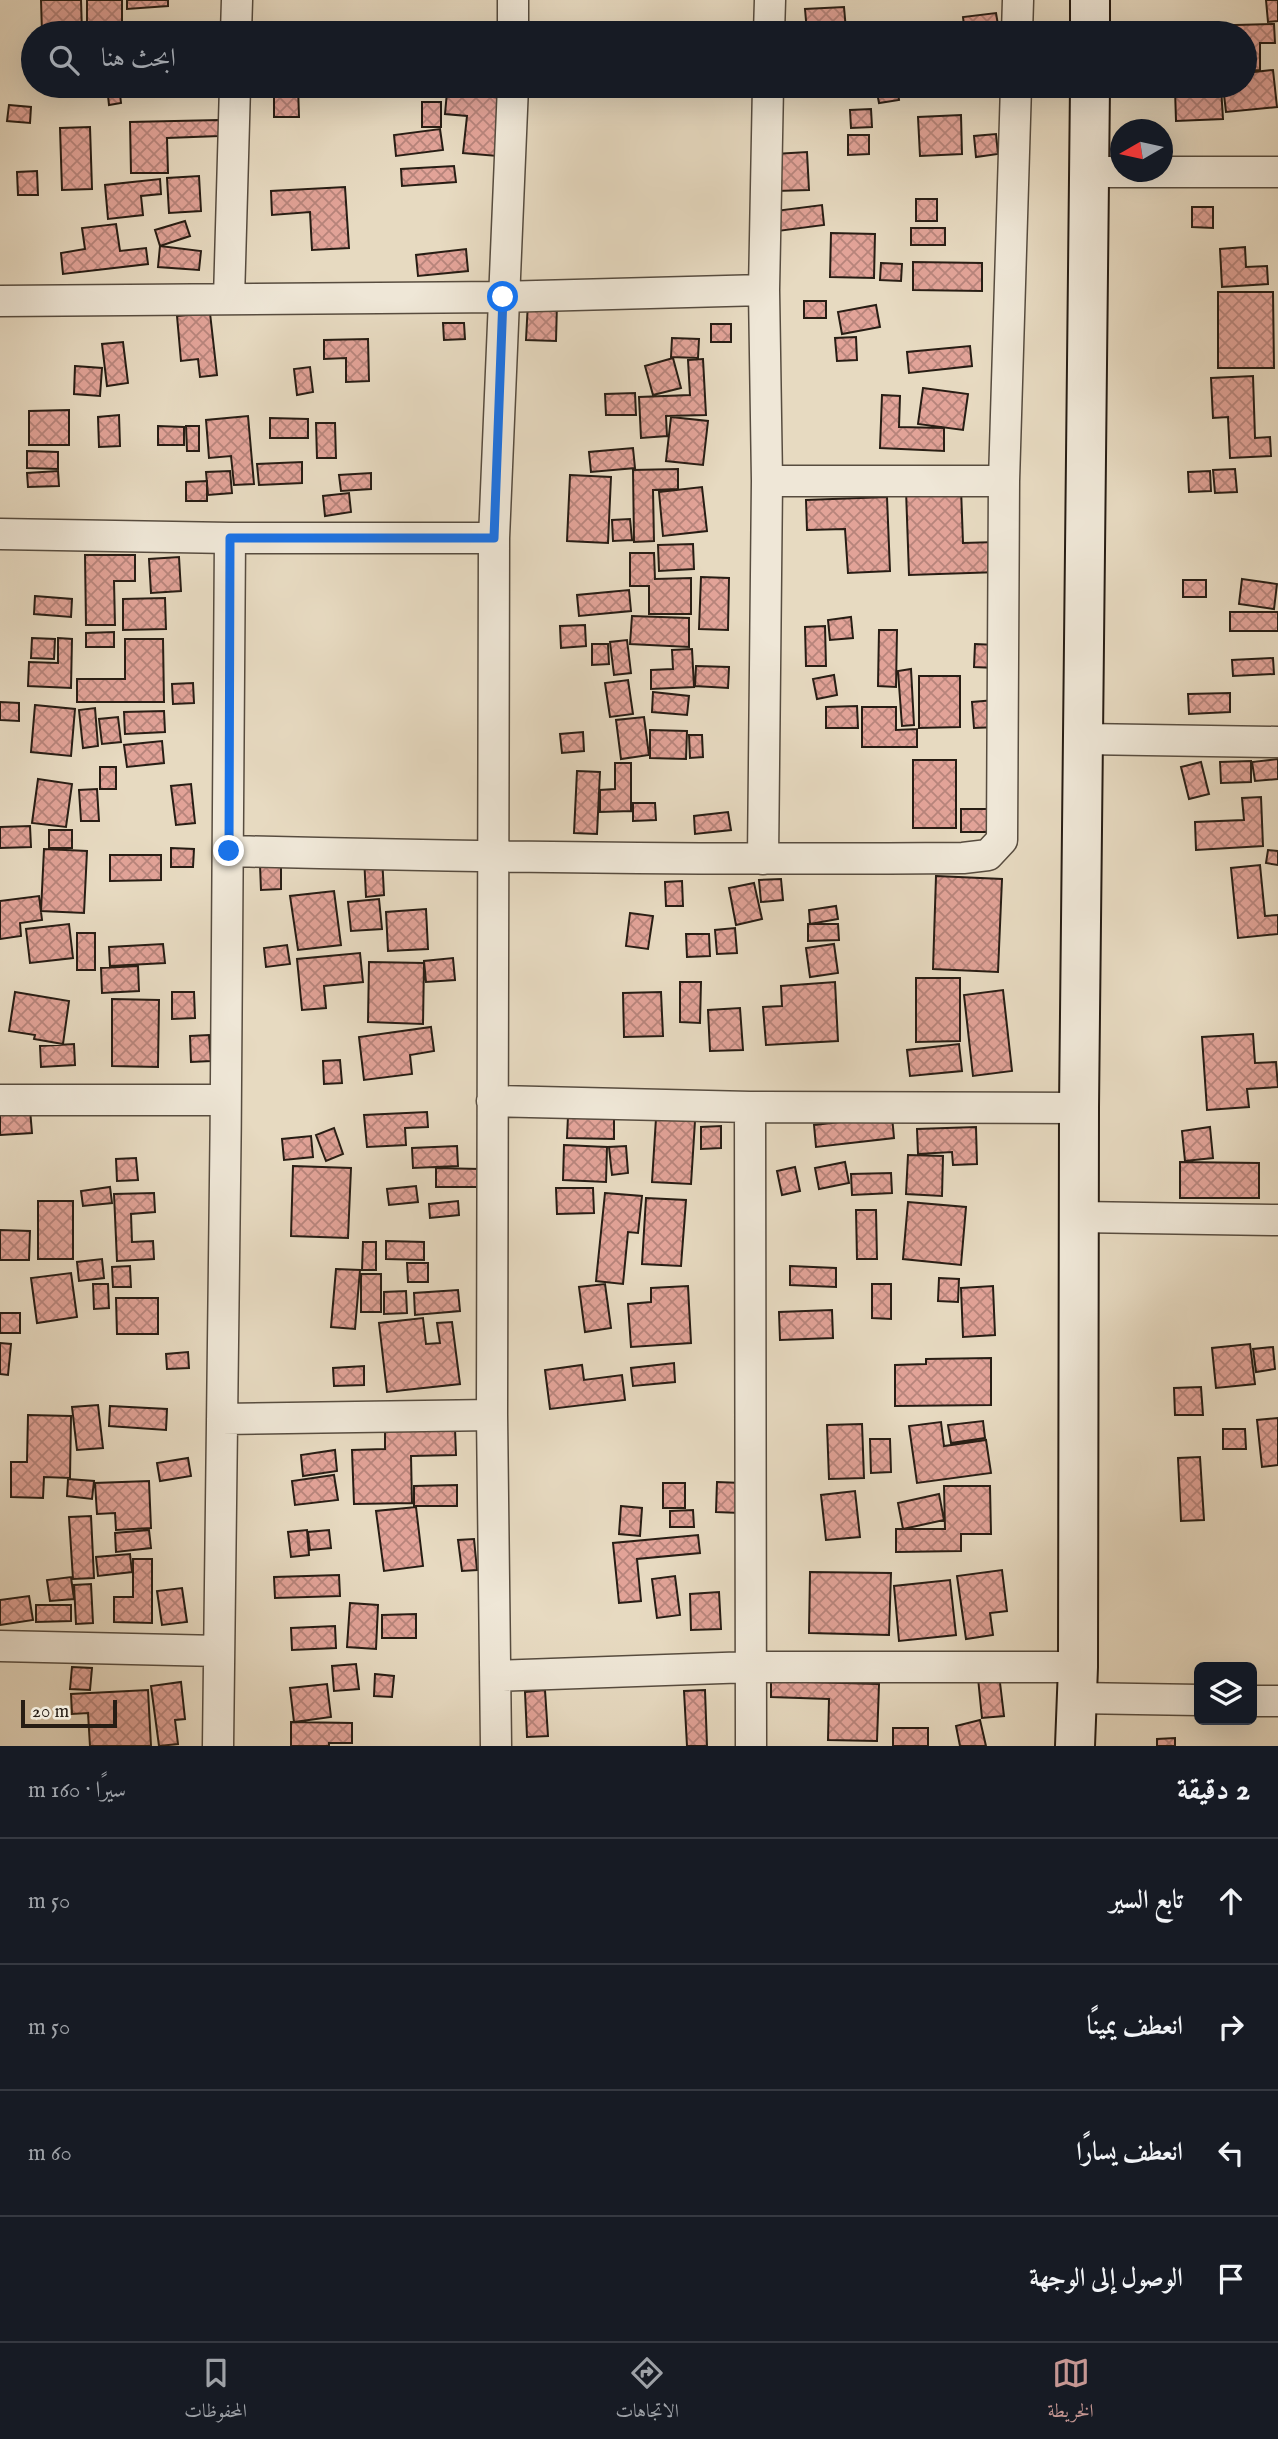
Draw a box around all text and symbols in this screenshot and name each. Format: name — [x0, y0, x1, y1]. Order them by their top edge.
search box — [21, 21, 1257, 98]
icon: search — [45, 41, 83, 79]
text: ابحث هنا — [101, 42, 176, 75]
north arrow — [1110, 119, 1173, 182]
route start — [487, 281, 518, 312]
route end — [213, 835, 244, 866]
map controls — [1194, 1662, 1257, 1725]
button: layers — [1194, 1662, 1257, 1725]
scale bar — [21, 1697, 117, 1729]
text: 20 m — [32, 1700, 69, 1724]
text: 2 دقيقة — [1177, 1772, 1250, 1810]
text: سيرًا · 160 m — [28, 1776, 126, 1805]
icon: ahead — [1212, 1882, 1250, 1920]
text: تابع السير — [1109, 1884, 1183, 1917]
text: 50 m — [28, 1887, 70, 1916]
icon: right — [1212, 2008, 1250, 2046]
text: انعطف يمينًا — [1087, 2010, 1183, 2043]
text: 50 m — [28, 2013, 70, 2042]
icon: left — [1212, 2134, 1250, 2172]
text: انعطف يسارًا — [1076, 2136, 1183, 2169]
text: 60 m — [28, 2139, 72, 2168]
icon: arrive — [1212, 2260, 1250, 2298]
text: الوصول إلى الوجهة — [1029, 2262, 1183, 2295]
tab: المحفوظات — [184, 2354, 247, 2429]
tab: الاتجاهات — [616, 2354, 679, 2429]
tab: الخريطة — [1047, 2354, 1094, 2429]

